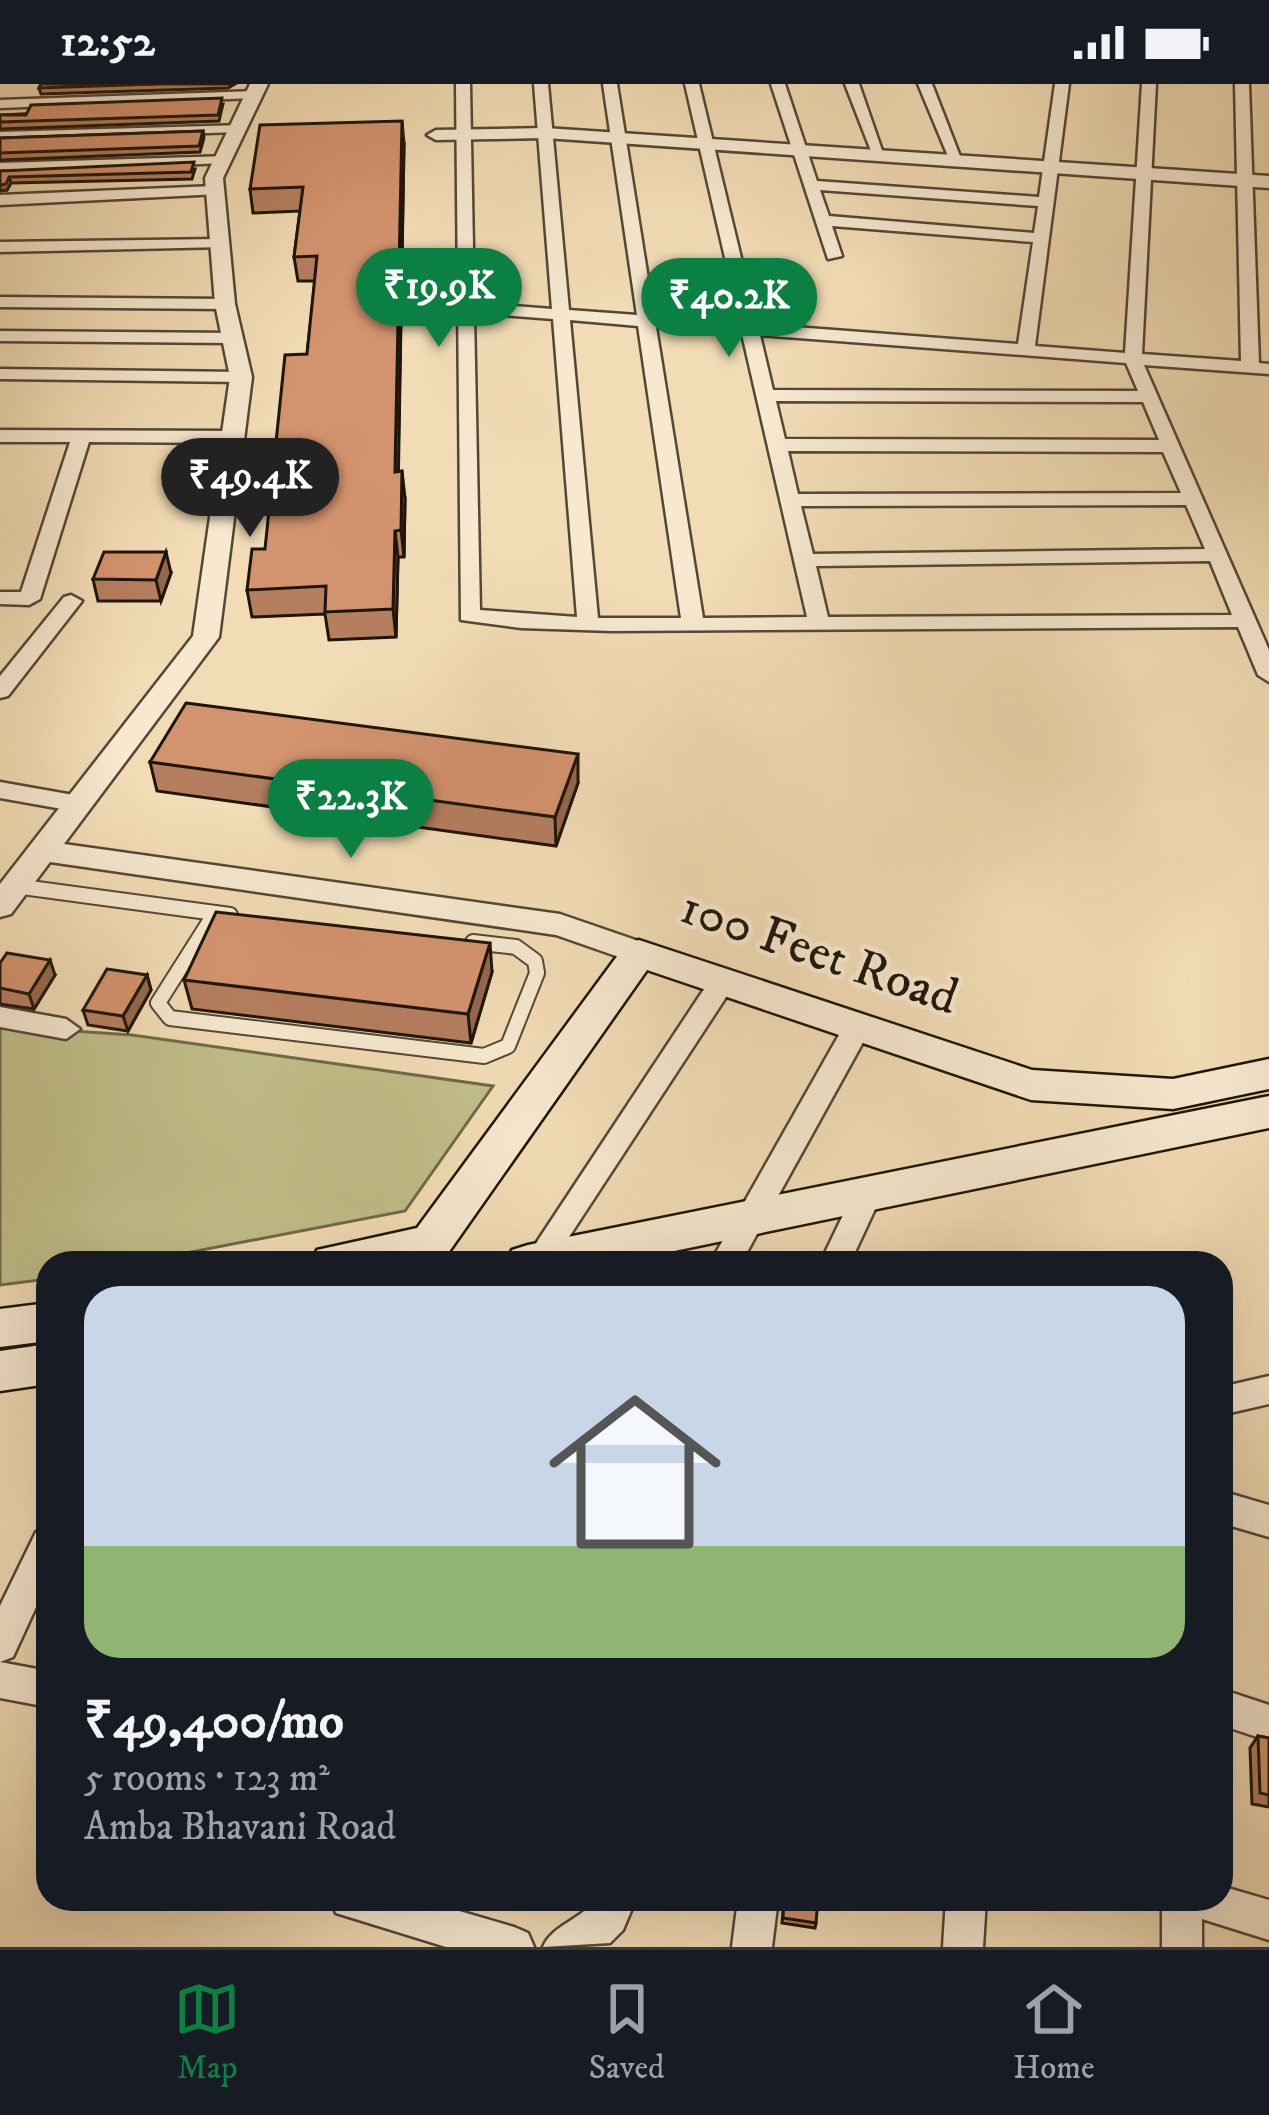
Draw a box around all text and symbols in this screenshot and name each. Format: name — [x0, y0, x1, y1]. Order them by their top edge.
text: 12:52 — [60, 14, 155, 70]
pin: ₹19.9K — [341, 248, 537, 350]
pin: ₹40.2K — [631, 258, 827, 360]
text: ₹19.9K — [383, 262, 495, 311]
text: ₹40.2K — [668, 272, 790, 321]
pin: ₹49.4K — [152, 438, 348, 540]
text: ₹49.4K — [188, 452, 312, 501]
pin: ₹22.3K — [253, 759, 449, 861]
text: ₹22.3K — [295, 773, 407, 822]
street label: 100 Feet Road — [672, 876, 967, 1031]
icon: home — [527, 1364, 743, 1580]
text: ₹49,400/mo — [84, 1690, 344, 1754]
text: 5 rooms · 123 m² — [84, 1754, 330, 1803]
text: Amba Bhavani Road — [84, 1803, 396, 1852]
tab: Map — [174, 1976, 240, 2089]
tab: Saved — [589, 1976, 665, 2089]
tab: Home — [1013, 1976, 1095, 2089]

